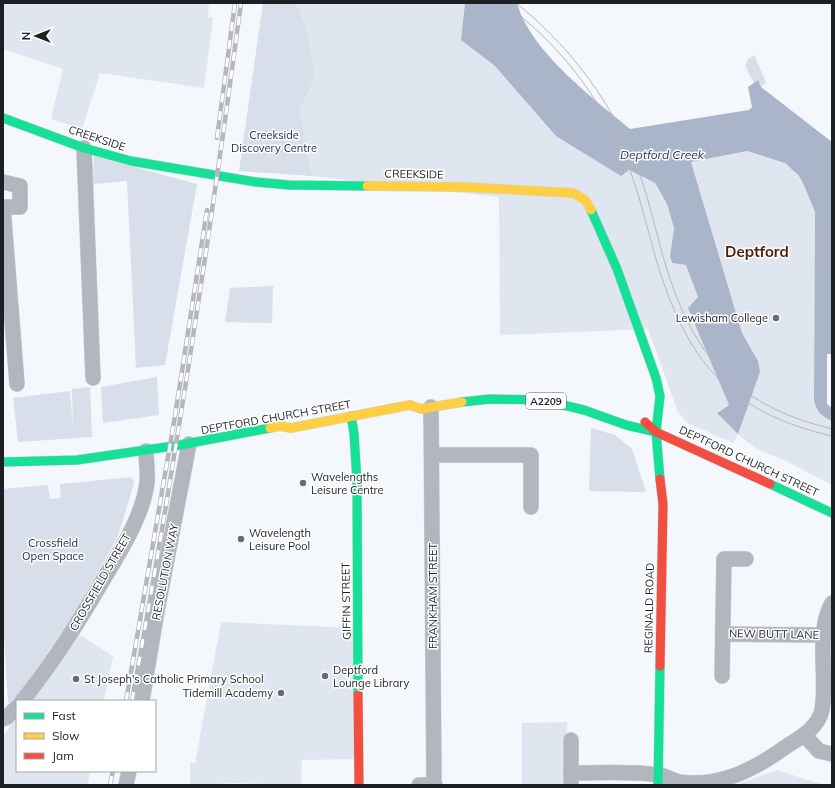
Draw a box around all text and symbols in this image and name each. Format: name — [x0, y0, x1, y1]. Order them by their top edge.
north arrow — [16, 16, 56, 56]
text: N — [19, 32, 33, 40]
street label: CREEKSIDE — [67, 122, 127, 154]
park label: Creekside Discovery Centre — [231, 128, 317, 155]
water label: Deptford Creek — [620, 147, 705, 162]
street label: CREEKSIDE — [384, 166, 444, 182]
district label: Deptford — [725, 242, 789, 261]
place label: Lewisham College — [676, 311, 768, 325]
marker: Lewisham College — [771, 313, 781, 323]
road number: A2209 — [526, 393, 566, 409]
street label: DEPTFORD CHURCH STREET — [200, 397, 353, 437]
street label: DEPTFORD CHURCH STREET — [677, 422, 821, 500]
place label: Wavelengths Leisure Centre — [311, 470, 383, 497]
marker: Wavelengths Leisure Centre — [298, 478, 308, 488]
street label: RESOLUTION WAY — [149, 522, 181, 621]
place label: Wavelength Leisure Pool — [249, 526, 311, 553]
street label: CROSSFIELD STREET — [66, 530, 134, 633]
marker: Wavelength Leisure Pool — [236, 534, 246, 544]
park label: Crossfield Open Space — [22, 536, 84, 563]
street label: FRANKHAM STREET — [426, 543, 440, 649]
street label: GIFFIN STREET — [338, 562, 354, 640]
street label: REGINALD ROAD — [641, 563, 657, 653]
street label: NEW BUTT LANE — [729, 626, 819, 642]
place label: Deptford Lounge Library — [333, 663, 410, 690]
marker: Deptford Lounge Library — [320, 671, 330, 681]
place label: St Joseph's Catholic Primary School — [84, 672, 264, 686]
marker: St Joseph's Catholic Primary School — [71, 674, 81, 684]
place label: Tidemill Academy — [183, 686, 273, 700]
marker: Tidemill Academy — [276, 688, 286, 698]
legend — [16, 700, 156, 772]
text: Fast — [52, 708, 76, 723]
text: Slow — [52, 728, 80, 743]
text: Jam — [52, 748, 74, 763]

